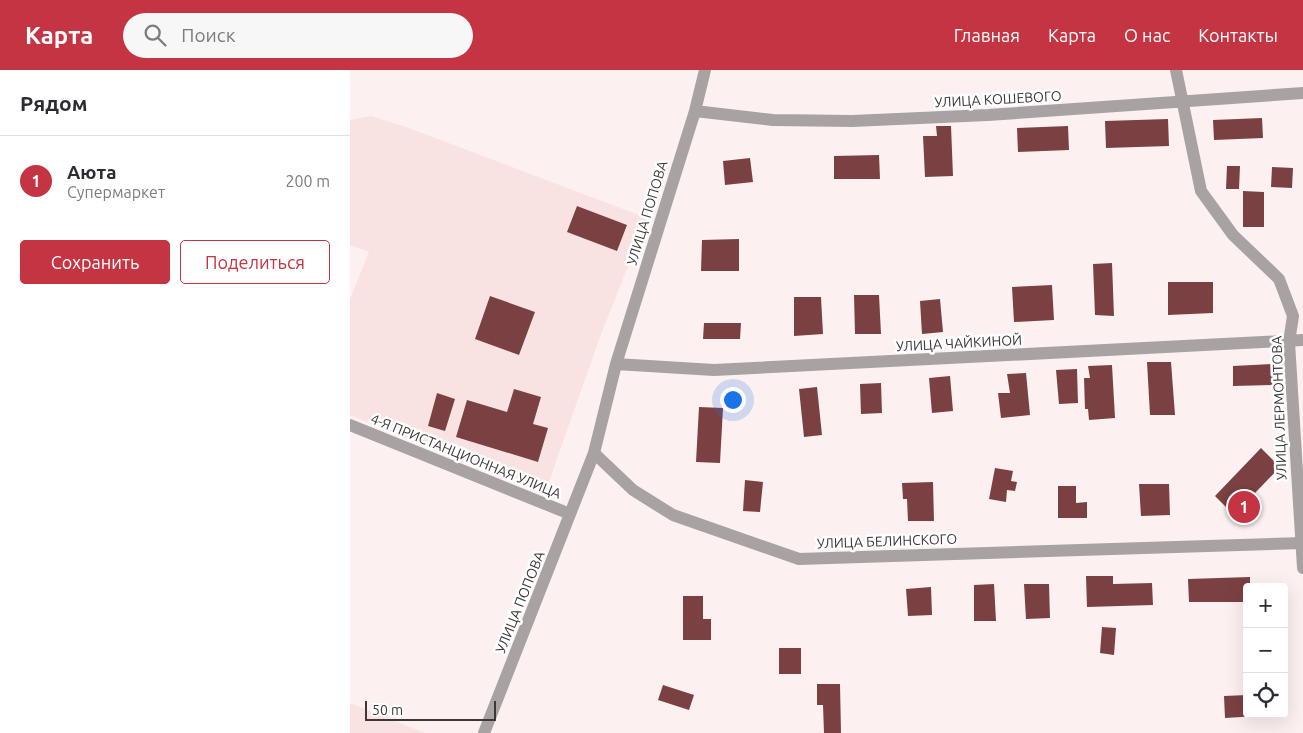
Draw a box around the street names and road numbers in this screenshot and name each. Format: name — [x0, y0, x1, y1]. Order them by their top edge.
street label: УЛИЦА КОШЕВОГО — [934, 88, 1062, 110]
street label: УЛИЦА ПОПОВА — [624, 159, 670, 267]
street label: УЛИЦА ЧАЙКИНОЙ — [895, 331, 1022, 354]
street label: УЛИЦА ЛЕРМОНТОВА — [1268, 336, 1290, 480]
street label: 4-Я ПРИСТАНЦИОННАЯ УЛИЦА — [368, 410, 564, 502]
street label: УЛИЦА БЕЛИНСКОГО — [817, 531, 958, 551]
street label: УЛИЦА ПОПОВА — [492, 549, 548, 655]

